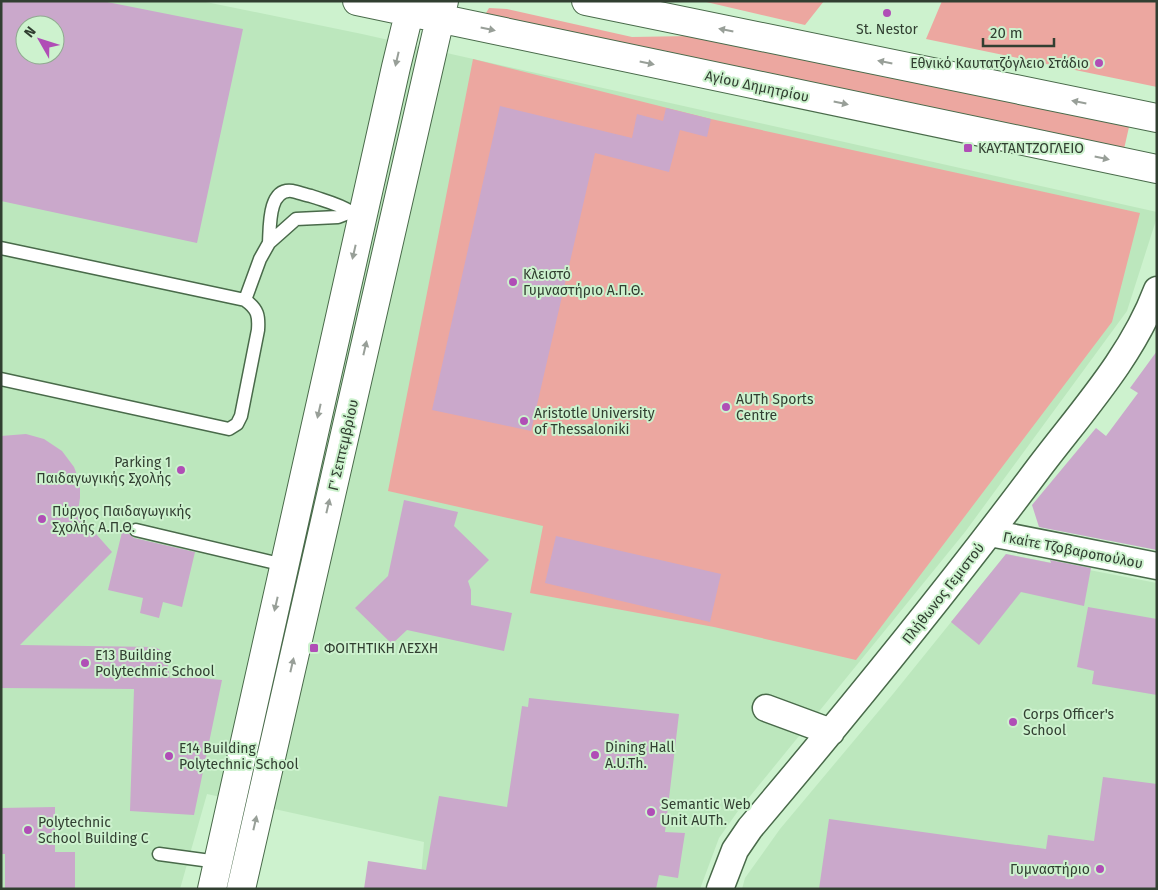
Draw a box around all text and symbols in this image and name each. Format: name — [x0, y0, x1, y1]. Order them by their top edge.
marker: St. Nestor — [881, 7, 893, 19]
north arrow — [15, 15, 65, 65]
scale bar — [983, 15, 1054, 47]
place label: St. Nestor — [856, 21, 919, 38]
text: N — [21, 23, 40, 41]
text: 20 m — [990, 24, 1023, 42]
one-way arrow — [481, 26, 497, 34]
one-way arrow — [718, 26, 733, 34]
one-way arrow — [393, 52, 401, 67]
place label: Εθνικό Καυτατζόγλειο Στάδιο — [910, 55, 1089, 72]
marker: Εθνικό Καυτατζόγλειο Στάδιο — [1093, 57, 1105, 69]
one-way arrow — [877, 58, 893, 66]
one-way arrow — [640, 59, 655, 67]
street label: Αγίου Δημητρίου — [703, 67, 810, 106]
one-way arrow — [1070, 97, 1086, 105]
one-way arrow — [833, 100, 849, 108]
place label: ΚΑΥΤΑΝΤΖΟΓΛΕΙΟ — [978, 140, 1084, 157]
marker: ΚΑΥΤΑΝΤΖΟΓΛΕΙΟ — [962, 142, 974, 154]
one-way arrow — [1095, 154, 1110, 162]
one-way arrow — [350, 245, 358, 261]
place label: Κλειστό Γυμναστήριο Α.Π.Θ. — [523, 266, 644, 299]
marker: Κλειστό Γυμναστήριο Α.Π.Θ. — [507, 276, 519, 288]
one-way arrow — [361, 340, 369, 355]
place label: AUTh Sports Centre — [736, 391, 814, 424]
street label: Γ' Σεπτεμβρίου — [325, 398, 362, 492]
marker: AUTh Sports Centre — [720, 401, 732, 413]
one-way arrow — [315, 403, 323, 418]
place label: Aristotle University of Thessaloniki — [534, 405, 655, 438]
marker: Aristotle University of Thessaloniki — [518, 415, 530, 427]
place label: Parking 1 Παιδαγωγικής Σχολής — [36, 454, 171, 487]
marker: Parking 1 Παιδαγωγικής Σχολής — [175, 464, 187, 476]
one-way arrow — [324, 499, 332, 514]
place label: Πύργος Παιδαγωγικής Σχολής Α.Π.Θ. — [52, 503, 192, 536]
marker: Πύργος Παιδαγωγικής Σχολής Α.Π.Θ. — [36, 513, 48, 525]
street label: Γκαίτε Τζοβαροπούλου — [1002, 529, 1144, 572]
street label: Πλήθωνος Γεμιστού — [899, 539, 988, 647]
one-way arrow — [272, 596, 280, 611]
place label: ΦΟΙΤΗΤΙΚΗ ΛΕΣΧΗ — [324, 640, 438, 657]
marker: ΦΟΙΤΗΤΙΚΗ ΛΕΣΧΗ — [308, 642, 320, 654]
place label: E13 Building Polytechnic School — [95, 647, 215, 680]
marker: E13 Building Polytechnic School — [79, 657, 91, 669]
one-way arrow — [288, 657, 296, 672]
place label: Corps Officer's School — [1023, 706, 1115, 739]
marker: Corps Officer's School — [1007, 716, 1019, 728]
place label: Dining Hall A.U.Th. — [605, 739, 675, 772]
place label: E14 Building Polytechnic School — [179, 740, 299, 773]
marker: Dining Hall A.U.Th. — [589, 749, 601, 761]
marker: E14 Building Polytechnic School — [163, 750, 175, 762]
place label: Semantic Web Unit AUTh. — [661, 796, 751, 829]
marker: Semantic Web Unit AUTh. — [645, 806, 657, 818]
place label: Polytechnic School Building C — [38, 814, 149, 847]
one-way arrow — [251, 815, 259, 831]
marker: Polytechnic School Building C — [22, 824, 34, 836]
place label: Γυμναστήριο — [1010, 861, 1090, 878]
marker: Γυμναστήριο — [1094, 863, 1106, 875]

